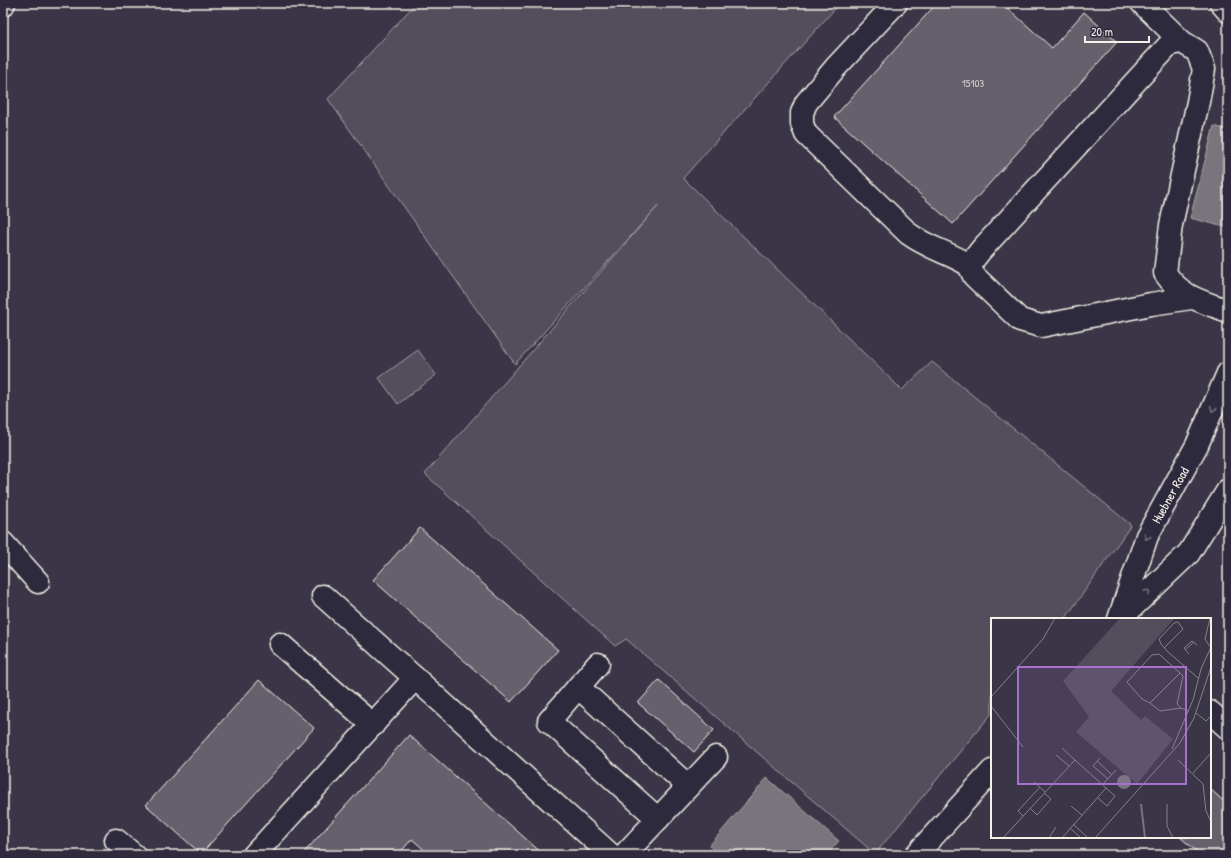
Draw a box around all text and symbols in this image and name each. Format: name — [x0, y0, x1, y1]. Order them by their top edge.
scale bar — [1085, 18, 1149, 44]
text: 20 m — [1091, 23, 1113, 40]
house number: 15103 — [962, 76, 984, 90]
one-way arrow — [1209, 406, 1217, 413]
street label: Huebner Road — [1147, 463, 1193, 527]
one-way arrow — [1144, 534, 1152, 541]
one-way arrow — [1143, 589, 1151, 597]
inset map — [991, 618, 1211, 838]

